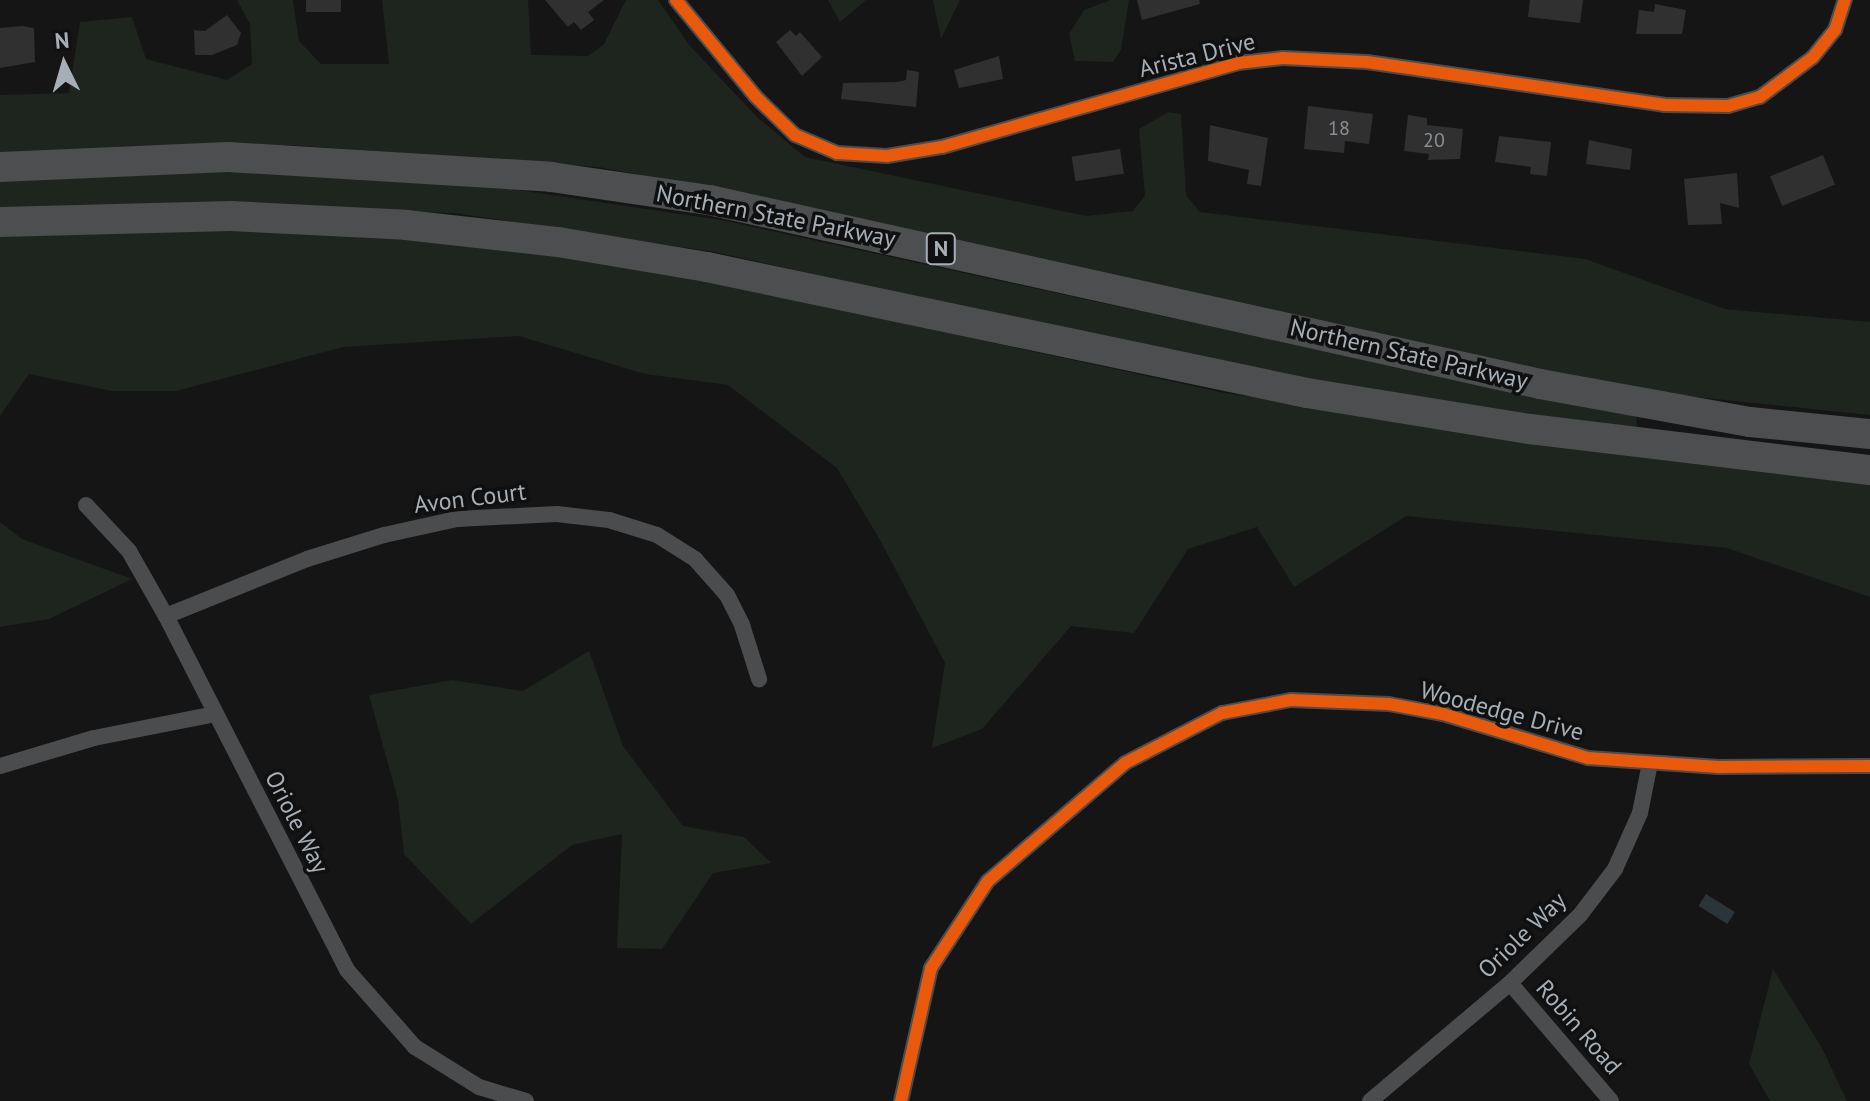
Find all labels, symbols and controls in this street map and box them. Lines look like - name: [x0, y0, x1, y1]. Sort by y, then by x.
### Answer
- north arrow: [24, 24, 104, 104]
- text: N: [53, 26, 70, 55]
- street label: Arista Drive: [1136, 27, 1258, 83]
- house number: 18: [1328, 116, 1350, 140]
- house number: 20: [1423, 128, 1445, 152]
- street label: Northern State Parkway: [654, 179, 898, 253]
- road number: N: [925, 231, 957, 267]
- street label: Northern State Parkway: [1287, 313, 1531, 395]
- street label: Avon Court: [412, 477, 528, 519]
- street label: Woodedge Drive: [1417, 675, 1587, 747]
- street label: Oriole Way: [259, 766, 335, 878]
- street label: Oriole Way: [1472, 886, 1572, 984]
- street label: Robin Road: [1530, 974, 1628, 1080]

